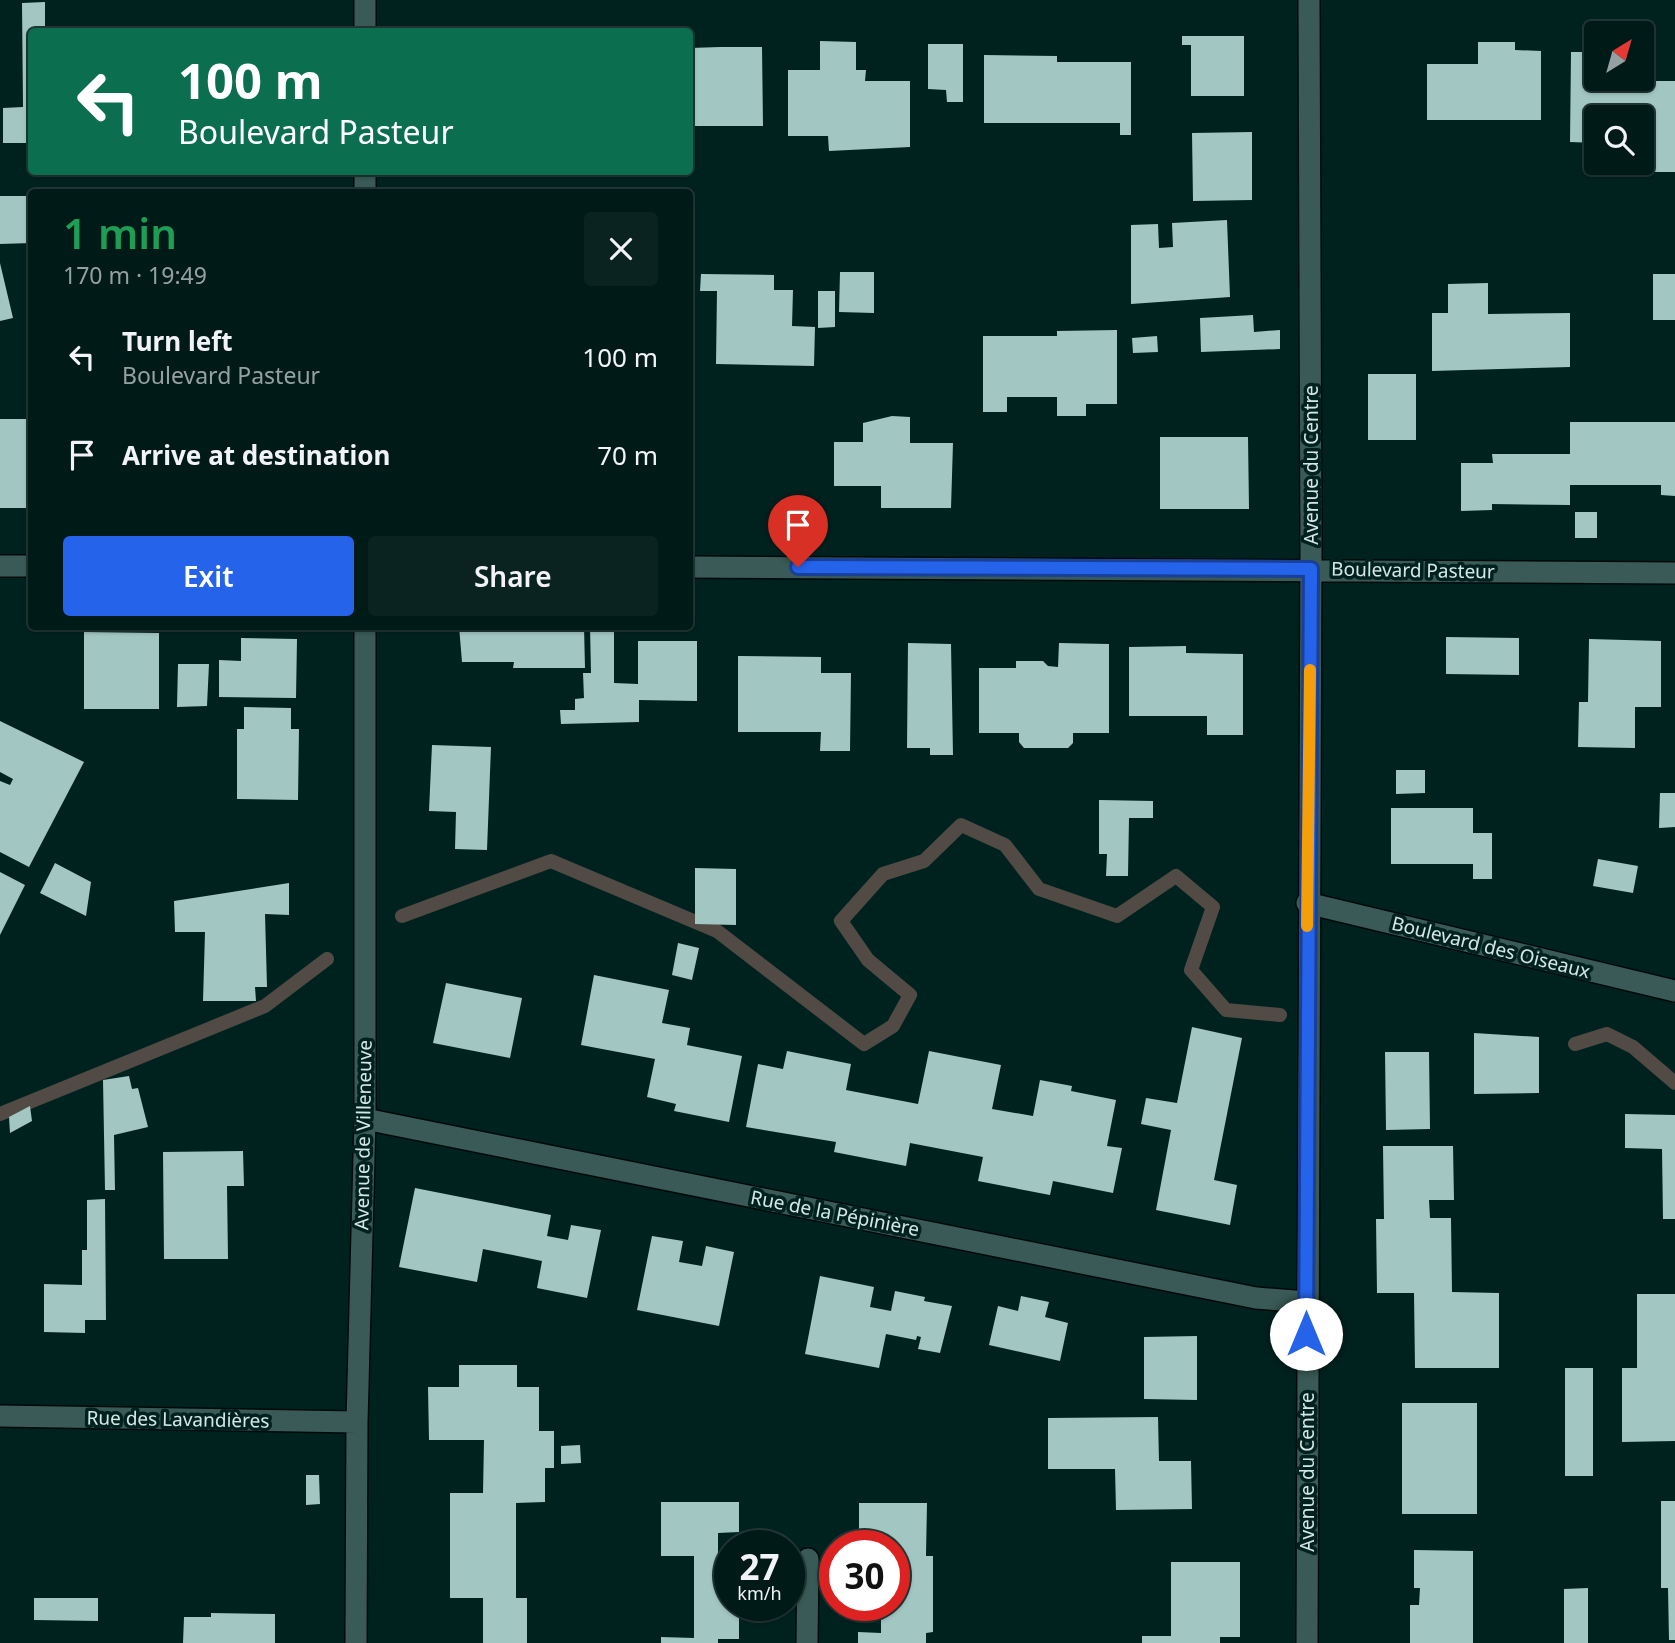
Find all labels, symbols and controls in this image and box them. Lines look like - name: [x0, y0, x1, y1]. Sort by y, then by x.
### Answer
- north arrow: [1584, 21, 1654, 91]
- map controls: [1584, 21, 1654, 175]
- text: 100 m: [178, 47, 323, 113]
- icon: left: [63, 56, 154, 147]
- button: search: [1584, 105, 1654, 175]
- text: Boulevard Pasteur: [178, 110, 454, 153]
- text: 1 min: [63, 204, 177, 261]
- button: close: [584, 212, 658, 286]
- text: 170 m · 19:49: [63, 259, 207, 291]
- text: Turn left: [122, 323, 233, 359]
- icon: left: [63, 338, 101, 376]
- text: 100 m: [582, 339, 658, 375]
- text: Boulevard Pasteur: [122, 359, 320, 391]
- street label: Avenue du Centre: [1298, 385, 1324, 545]
- icon: arrive: [63, 436, 101, 474]
- text: Arrive at destination: [122, 437, 391, 473]
- text: 70 m: [597, 437, 658, 473]
- pin: [768, 495, 828, 567]
- icon: arrive: [779, 506, 817, 544]
- button: Exit: [63, 536, 354, 616]
- button: Share: [368, 536, 658, 616]
- street label: Boulevard Pasteur: [1331, 556, 1495, 584]
- street label: Boulevard des Oiseaux: [1389, 910, 1593, 984]
- street label: Avenue de Villeneuve: [348, 1040, 378, 1230]
- street label: Rue de la Pépinière: [748, 1184, 922, 1242]
- position arrow: [1269, 1297, 1343, 1371]
- street label: Avenue du Centre: [1294, 1392, 1320, 1552]
- street label: Rue des Lavandières: [86, 1404, 270, 1434]
- speed limit sign: 30: [819, 1530, 910, 1621]
- text: 27: [739, 1543, 780, 1590]
- text: km/h: [737, 1581, 782, 1605]

